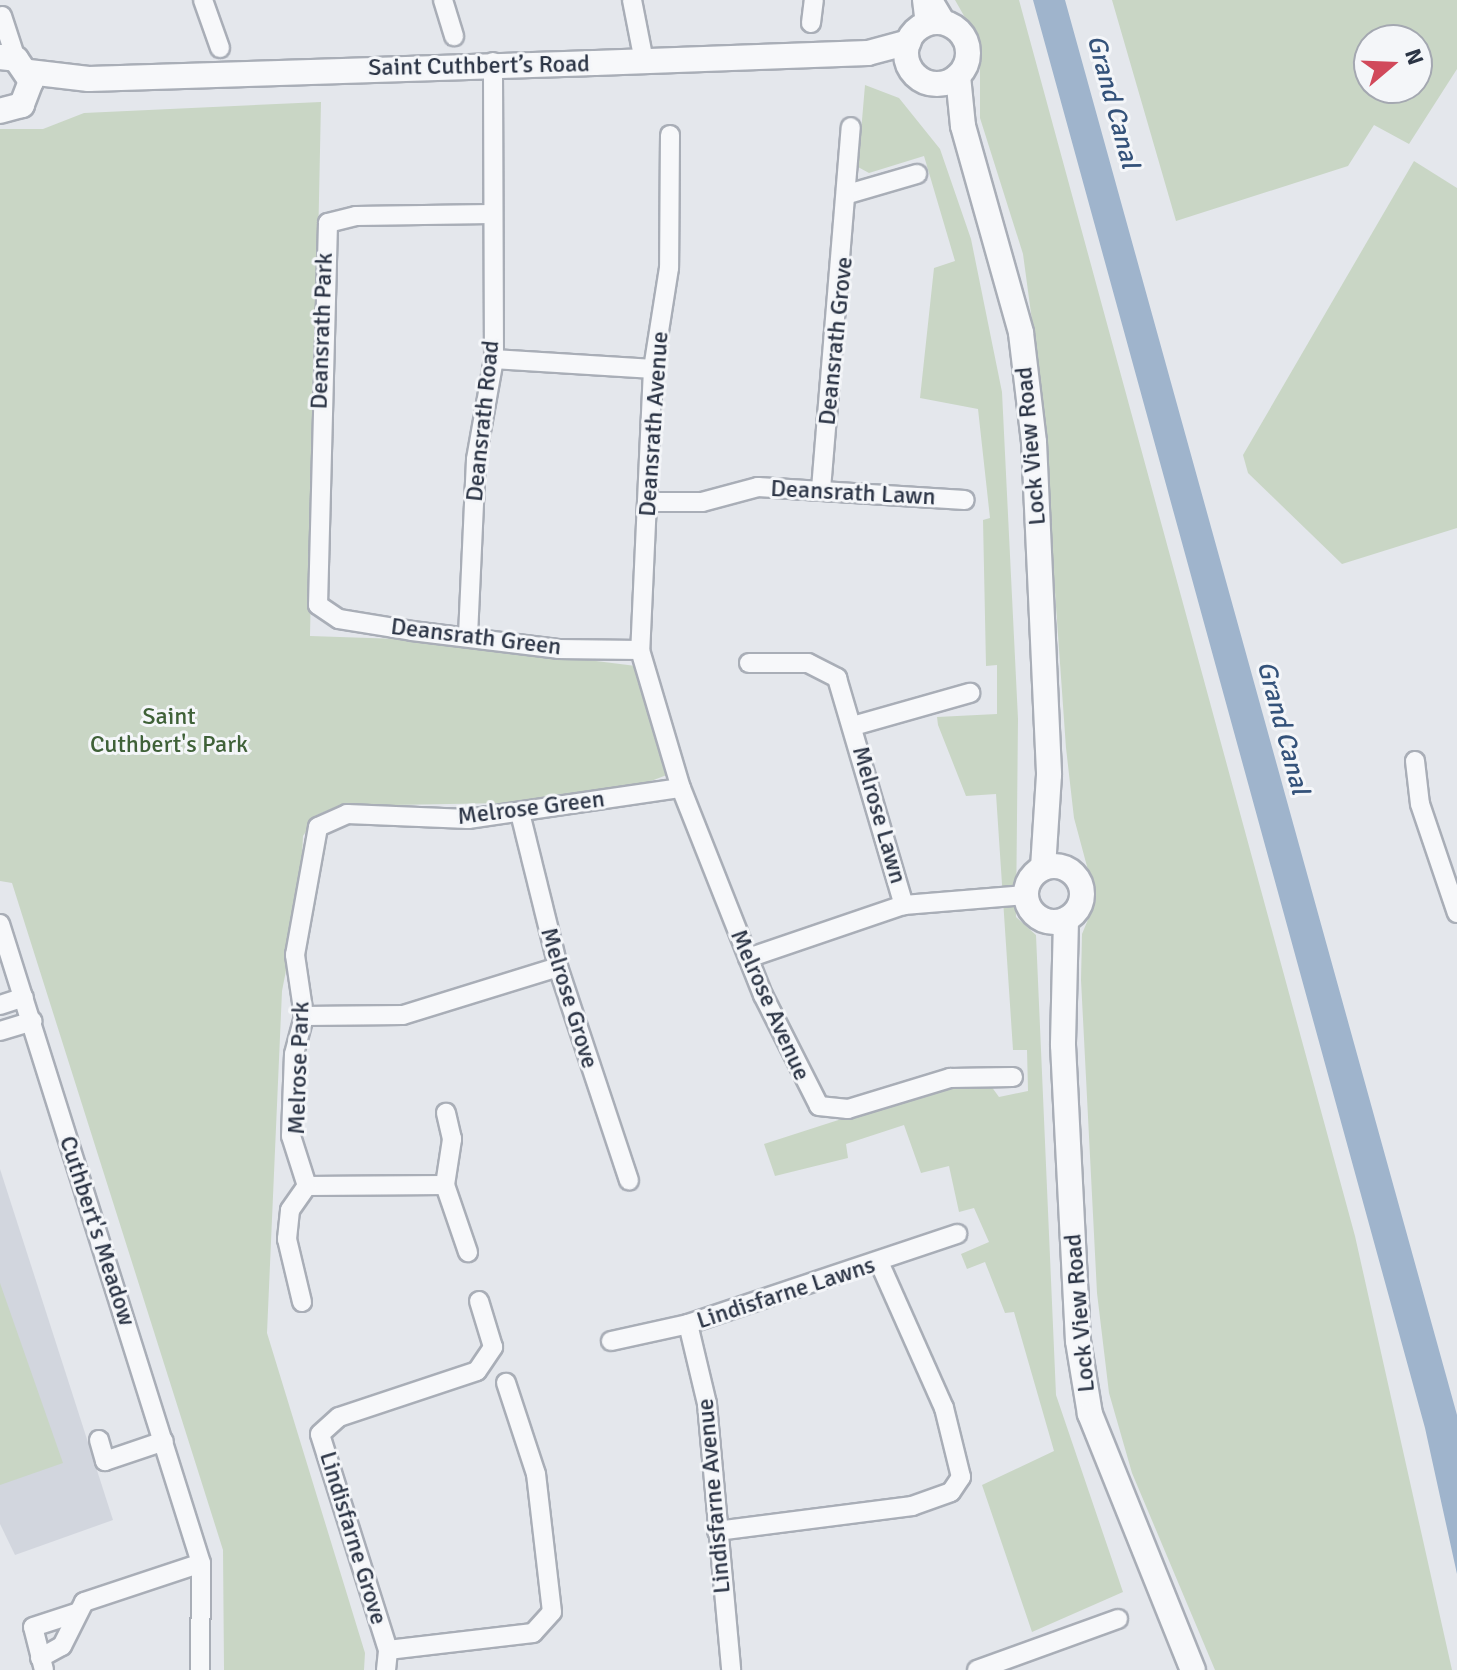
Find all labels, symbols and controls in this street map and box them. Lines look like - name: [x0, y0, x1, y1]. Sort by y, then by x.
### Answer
- north arrow: [1353, 24, 1433, 104]
- water label: Grand Canal: [1079, 32, 1145, 172]
- text: N: [1399, 45, 1430, 68]
- street label: Saint Cuthbert’s Road: [368, 50, 590, 82]
- street label: Deansrath Park: [305, 252, 339, 410]
- street label: Deansrath Grove: [813, 255, 859, 427]
- street label: Deansrath Avenue: [633, 330, 675, 518]
- street label: Deansrath Road: [460, 339, 506, 503]
- street label: Lock View Road: [1010, 366, 1052, 526]
- street label: Deansrath Lawn: [770, 474, 936, 512]
- street label: Deansrath Green: [389, 612, 563, 662]
- water label: Grand Canal: [1249, 658, 1315, 798]
- park label: Saint Cuthbert's Park: [90, 703, 248, 759]
- street label: Melrose Lawn: [846, 743, 912, 887]
- street label: Melrose Green: [456, 785, 606, 831]
- street label: Melrose Grove: [534, 924, 604, 1072]
- street label: Melrose Avenue: [724, 925, 816, 1085]
- street label: Melrose Park: [282, 1001, 316, 1135]
- street label: Cuthbert's Meadow: [53, 1132, 141, 1330]
- street label: Lock View Road: [1059, 1233, 1101, 1393]
- street label: Lindisfarne Lawns: [693, 1251, 879, 1335]
- street label: Lindisfarne Avenue: [691, 1397, 737, 1595]
- street label: Lindisfarne Grove: [313, 1448, 393, 1628]

